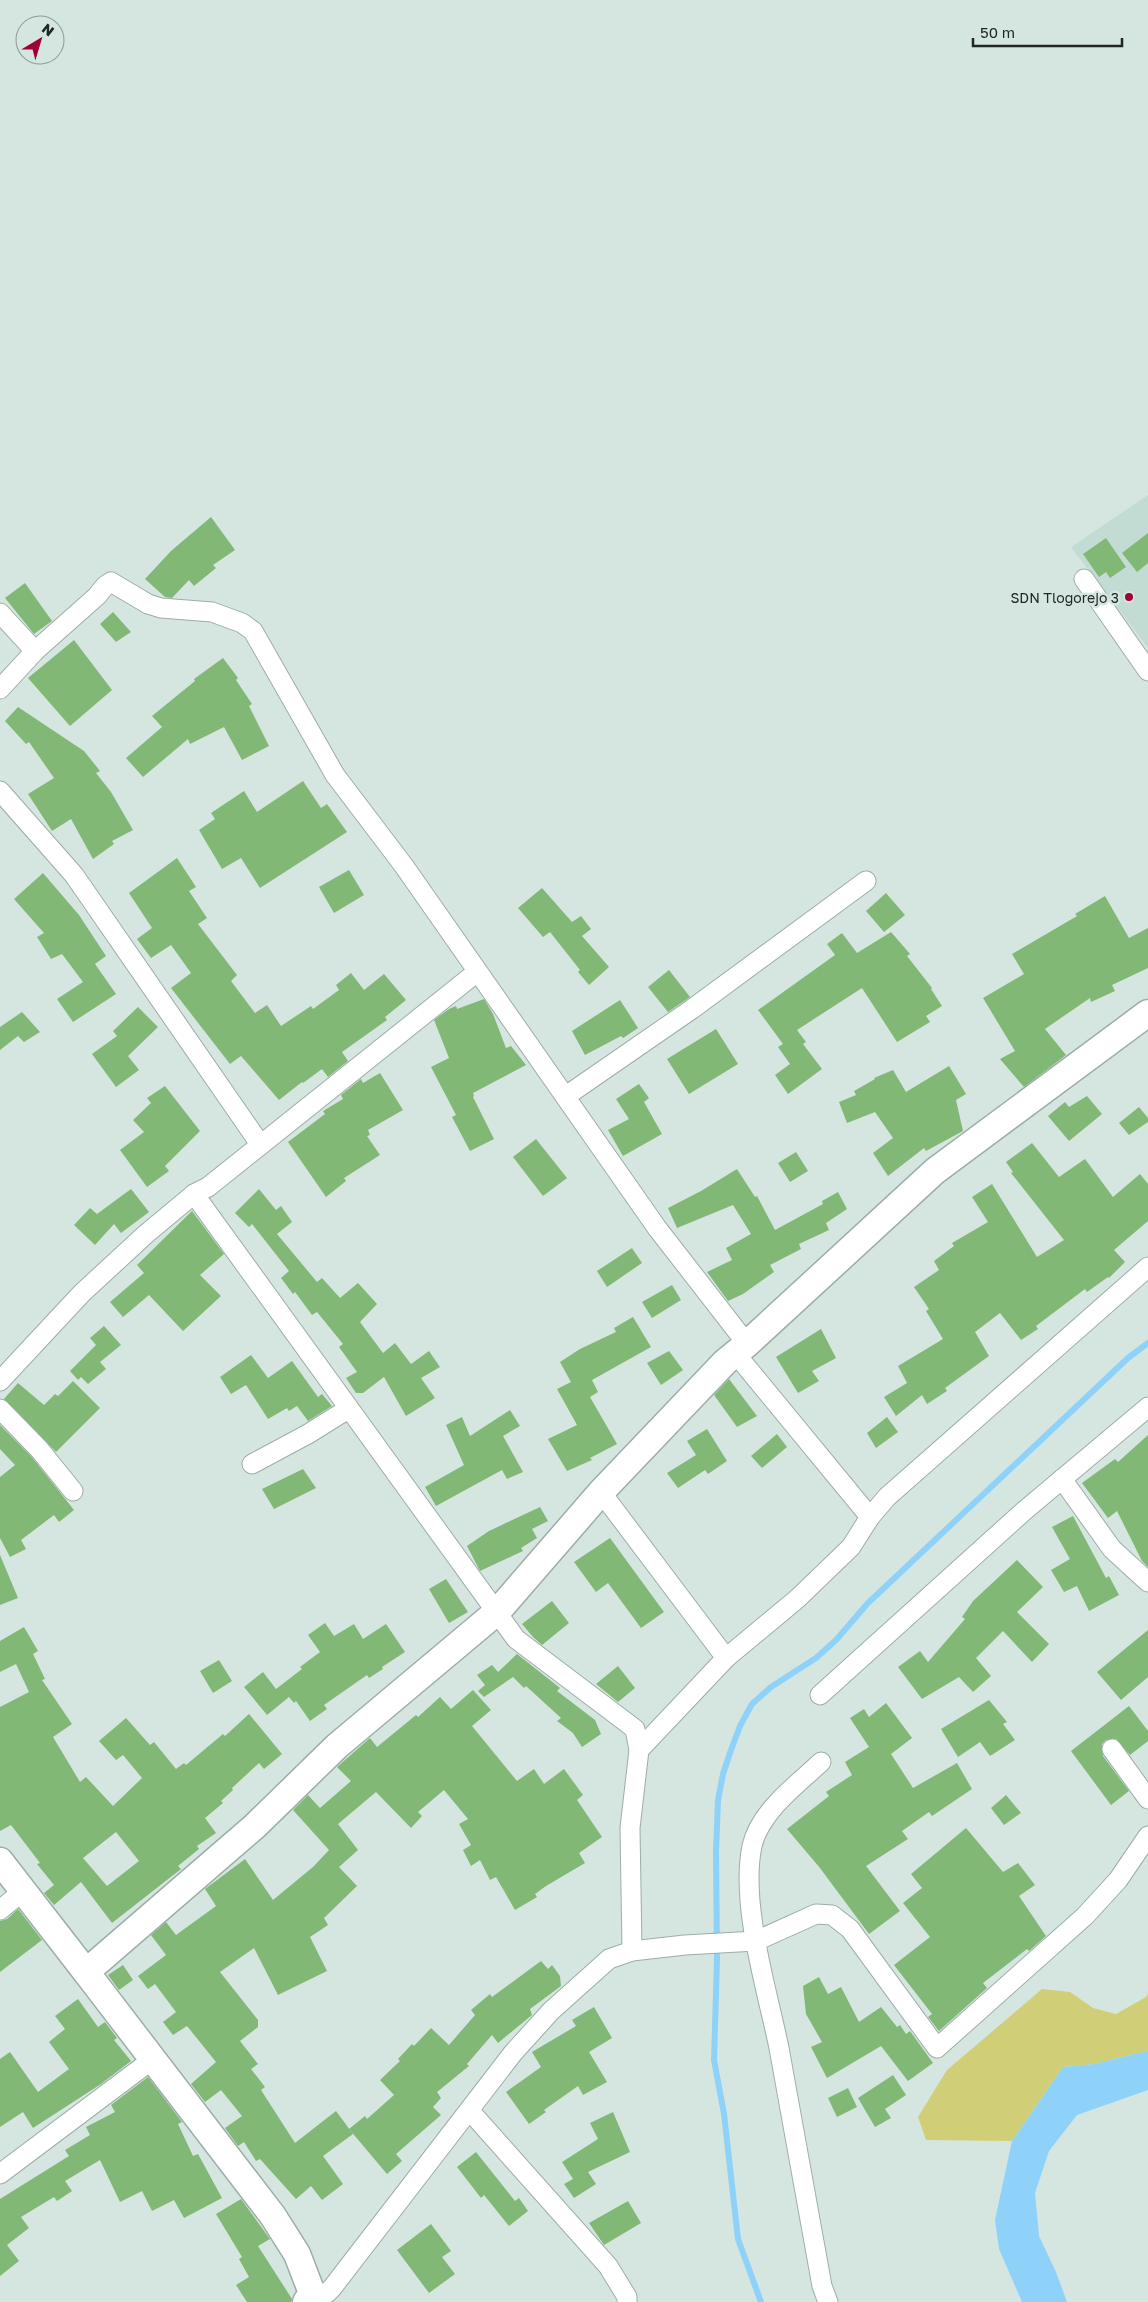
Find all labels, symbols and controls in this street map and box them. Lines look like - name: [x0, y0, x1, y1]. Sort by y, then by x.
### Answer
- north arrow: [15, 15, 65, 65]
- scale bar: [973, 15, 1122, 47]
- text: N: [39, 19, 58, 39]
- text: 50 m: [980, 23, 1015, 41]
- place label: SDN Tlogorejo 3: [1010, 589, 1119, 606]
- marker: SDN Tlogorejo 3: [1123, 591, 1135, 603]

